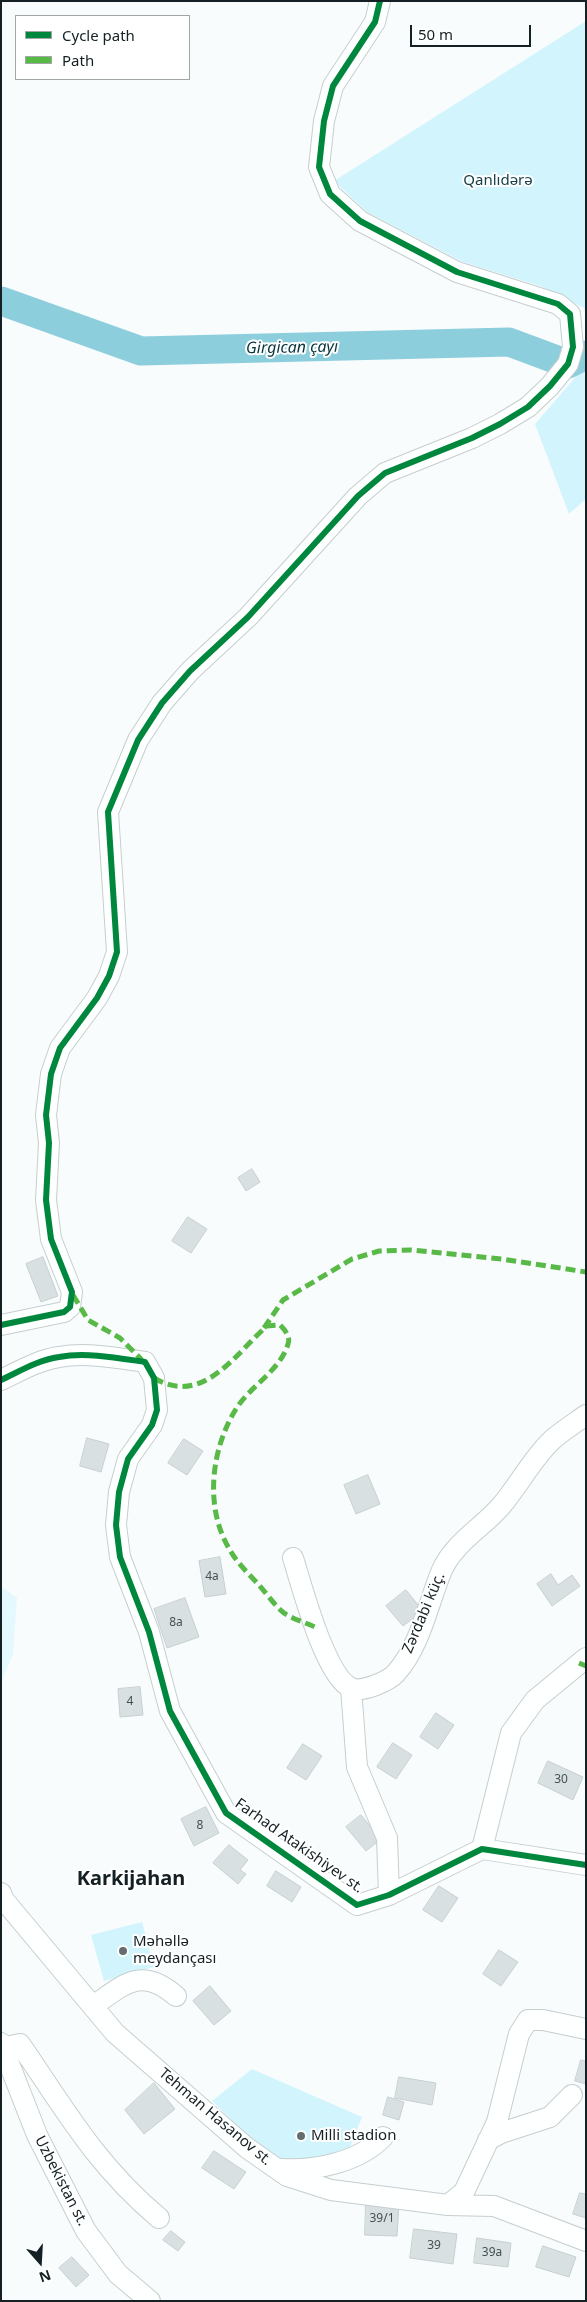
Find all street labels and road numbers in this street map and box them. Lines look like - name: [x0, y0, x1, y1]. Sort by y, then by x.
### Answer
- street label: Zərdabi küç.: [399, 1570, 449, 1656]
- street label: Farhad Atakishiyev st.: [231, 1795, 367, 1897]
- street label: Tehman Hasanov st.: [155, 2064, 275, 2170]
- street label: Uzbekistan st.: [31, 2133, 91, 2229]

